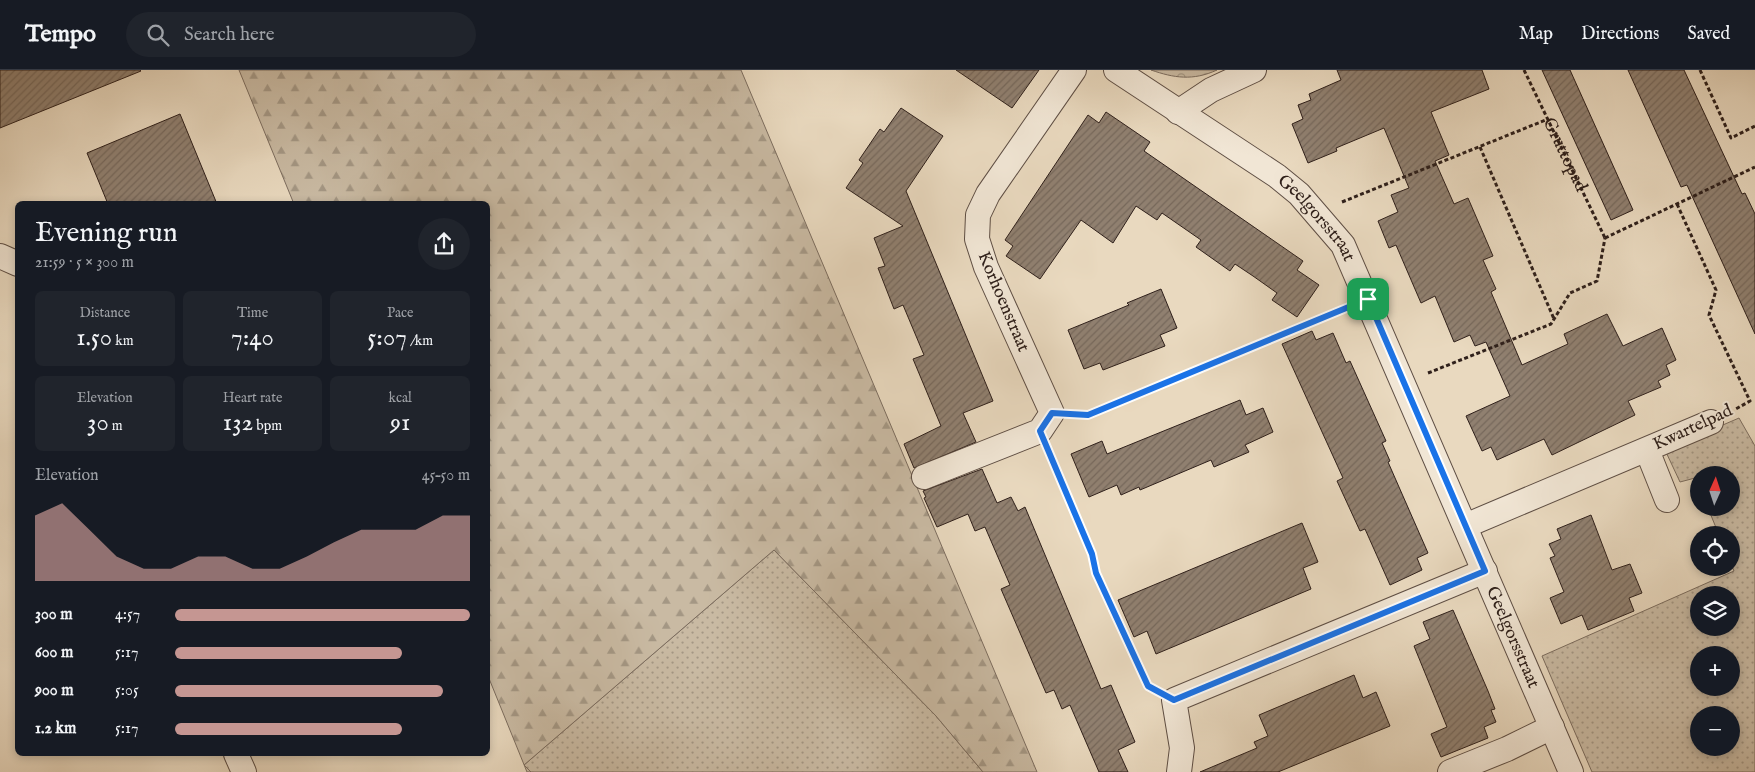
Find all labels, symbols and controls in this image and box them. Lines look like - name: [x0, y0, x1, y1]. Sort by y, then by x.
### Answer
- search box: [126, 12, 476, 57]
- text: Tempo: [25, 19, 96, 50]
- icon: search: [144, 21, 172, 49]
- text: Search here: [184, 23, 274, 47]
- text: Map: [1519, 23, 1553, 46]
- text: Directions: [1581, 23, 1659, 46]
- text: Saved: [1687, 23, 1730, 46]
- street label: Gruttopad: [1537, 114, 1593, 196]
- street label: Geelgorsstraat: [1273, 169, 1360, 265]
- text: Evening run: [35, 216, 178, 251]
- button: share: [418, 218, 470, 270]
- street label: Korhoenstraat: [971, 248, 1035, 356]
- text: 21:59 · 5 × 300 m: [35, 253, 134, 273]
- pin: [1347, 278, 1389, 320]
- icon: arrive: [1354, 285, 1382, 313]
- text: Distance: [80, 304, 130, 322]
- text: Time: [237, 304, 268, 322]
- text: Pace: [387, 304, 413, 322]
- text: 1.50: [76, 322, 112, 354]
- text: 7:40: [231, 322, 274, 354]
- text: 5:07: [367, 322, 407, 354]
- text: km: [112, 332, 133, 350]
- text: /km: [407, 332, 433, 350]
- text: Elevation: [77, 389, 133, 407]
- text: Heart rate: [223, 389, 282, 407]
- text: kcal: [388, 389, 412, 407]
- street label: Kwartelpad: [1650, 399, 1737, 456]
- text: 30: [87, 407, 109, 439]
- text: 132: [223, 407, 253, 439]
- text: 91: [390, 407, 410, 439]
- text: m: [109, 417, 123, 435]
- text: bpm: [253, 417, 282, 435]
- text: Elevation: [35, 466, 98, 486]
- text: 45–50 m: [422, 466, 470, 486]
- north arrow: [1690, 466, 1740, 516]
- map controls: [1690, 466, 1740, 756]
- button: locate: [1690, 526, 1740, 576]
- street label: Geelgorsstraat: [1481, 583, 1545, 692]
- button: layers: [1690, 586, 1740, 636]
- text: 300 m: [35, 605, 73, 625]
- text: 4:57: [115, 605, 140, 625]
- text: 600 m: [35, 643, 73, 663]
- text: 5:17: [115, 643, 138, 663]
- button: +: [1690, 646, 1740, 696]
- text: 900 m: [35, 681, 74, 701]
- text: 5:05: [115, 681, 139, 701]
- button: −: [1690, 706, 1740, 756]
- text: 1.2 km: [35, 719, 76, 739]
- text: 5:17: [115, 719, 138, 739]

